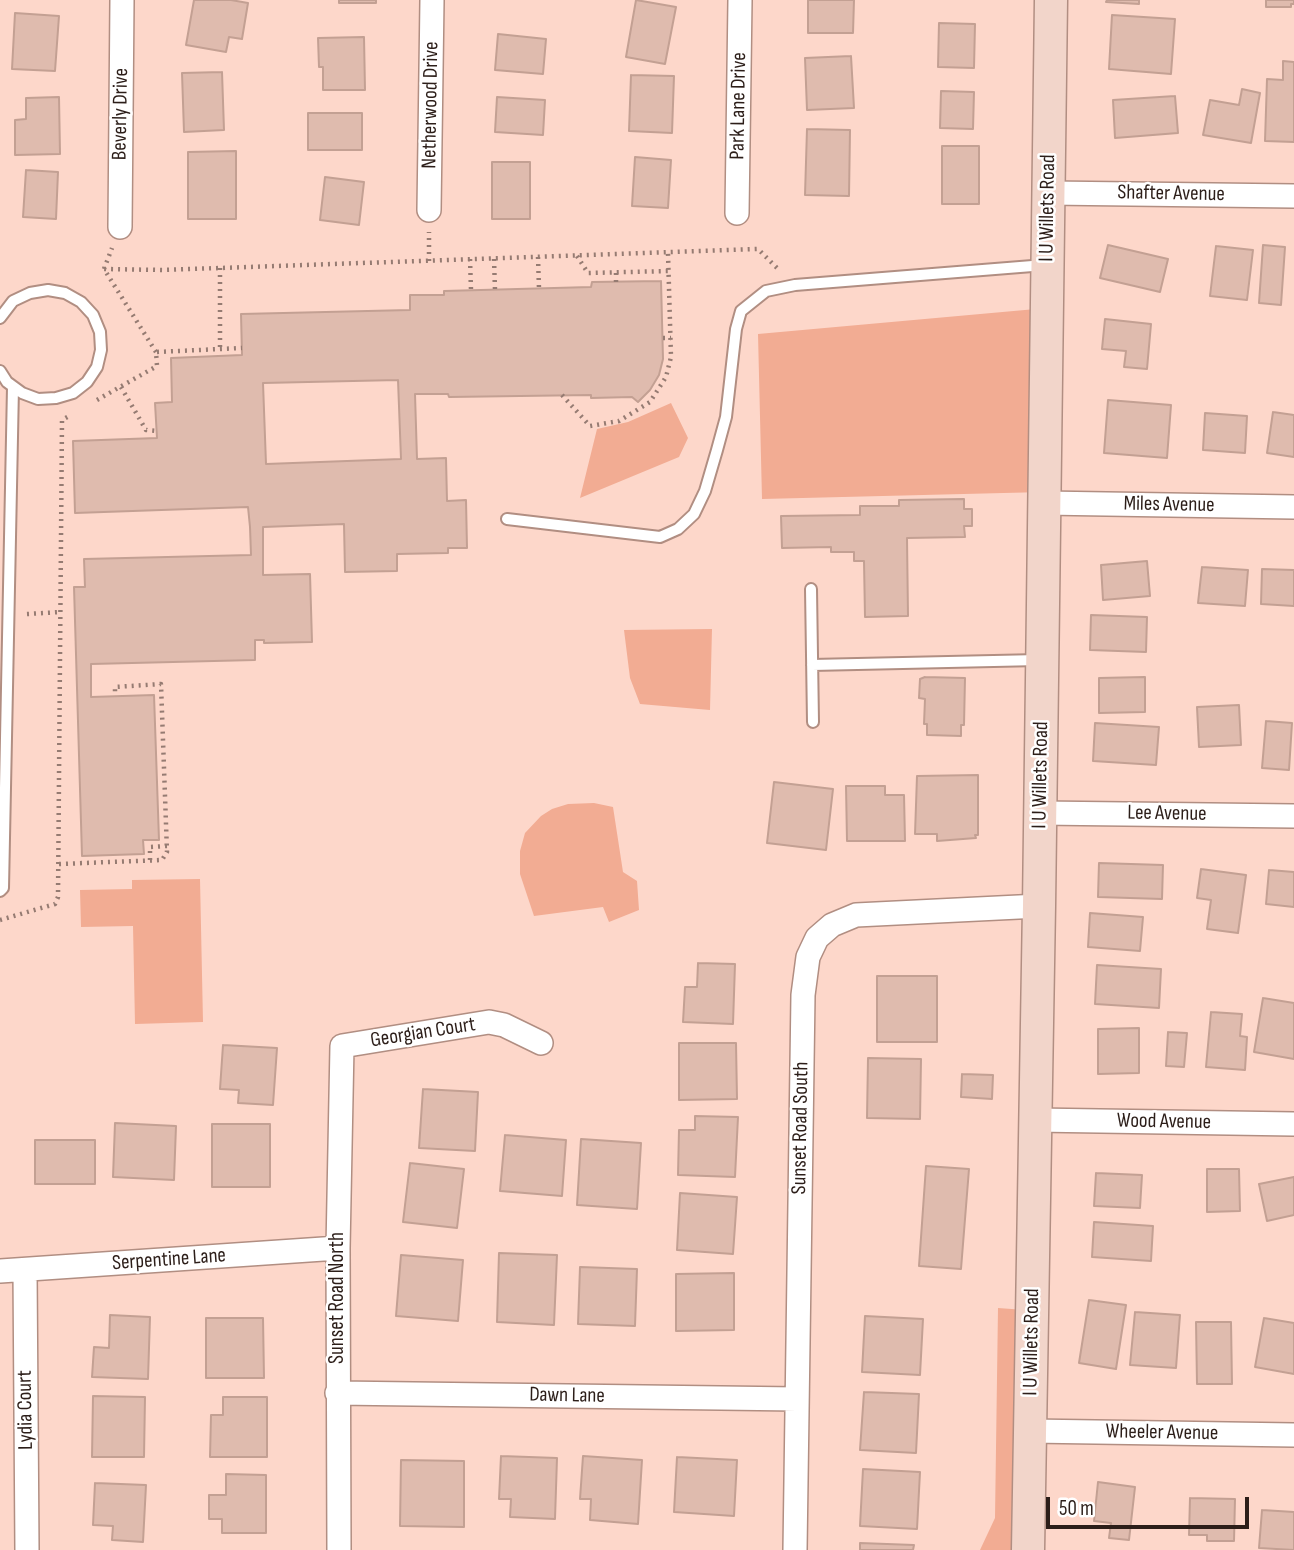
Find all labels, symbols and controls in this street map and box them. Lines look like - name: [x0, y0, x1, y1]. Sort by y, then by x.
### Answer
- street label: Netherwood Drive: [417, 41, 445, 169]
- street label: Park Lane Drive: [725, 52, 753, 160]
- street label: Beverly Drive: [108, 68, 134, 160]
- street label: I U Willets Road: [1034, 154, 1062, 262]
- street label: Shafter Avenue: [1117, 180, 1225, 208]
- street label: Miles Avenue: [1123, 492, 1215, 518]
- street label: I U Willets Road: [1027, 721, 1055, 829]
- street label: Lee Avenue: [1127, 801, 1207, 827]
- street label: Georgian Court: [369, 1012, 477, 1054]
- street label: Sunset Road South: [787, 1061, 815, 1195]
- street label: Wood Avenue: [1117, 1109, 1211, 1135]
- street label: Sunset Road North: [325, 1232, 351, 1364]
- street label: Serpentine Lane: [111, 1243, 227, 1277]
- street label: I U Willets Road: [1018, 1288, 1046, 1396]
- street label: Lydia Court: [13, 1370, 39, 1450]
- street label: Dawn Lane: [529, 1383, 605, 1409]
- street label: Wheeler Avenue: [1105, 1419, 1219, 1447]
- scale bar: [1049, 1484, 1252, 1528]
- text: 50 m: [1059, 1496, 1094, 1521]

